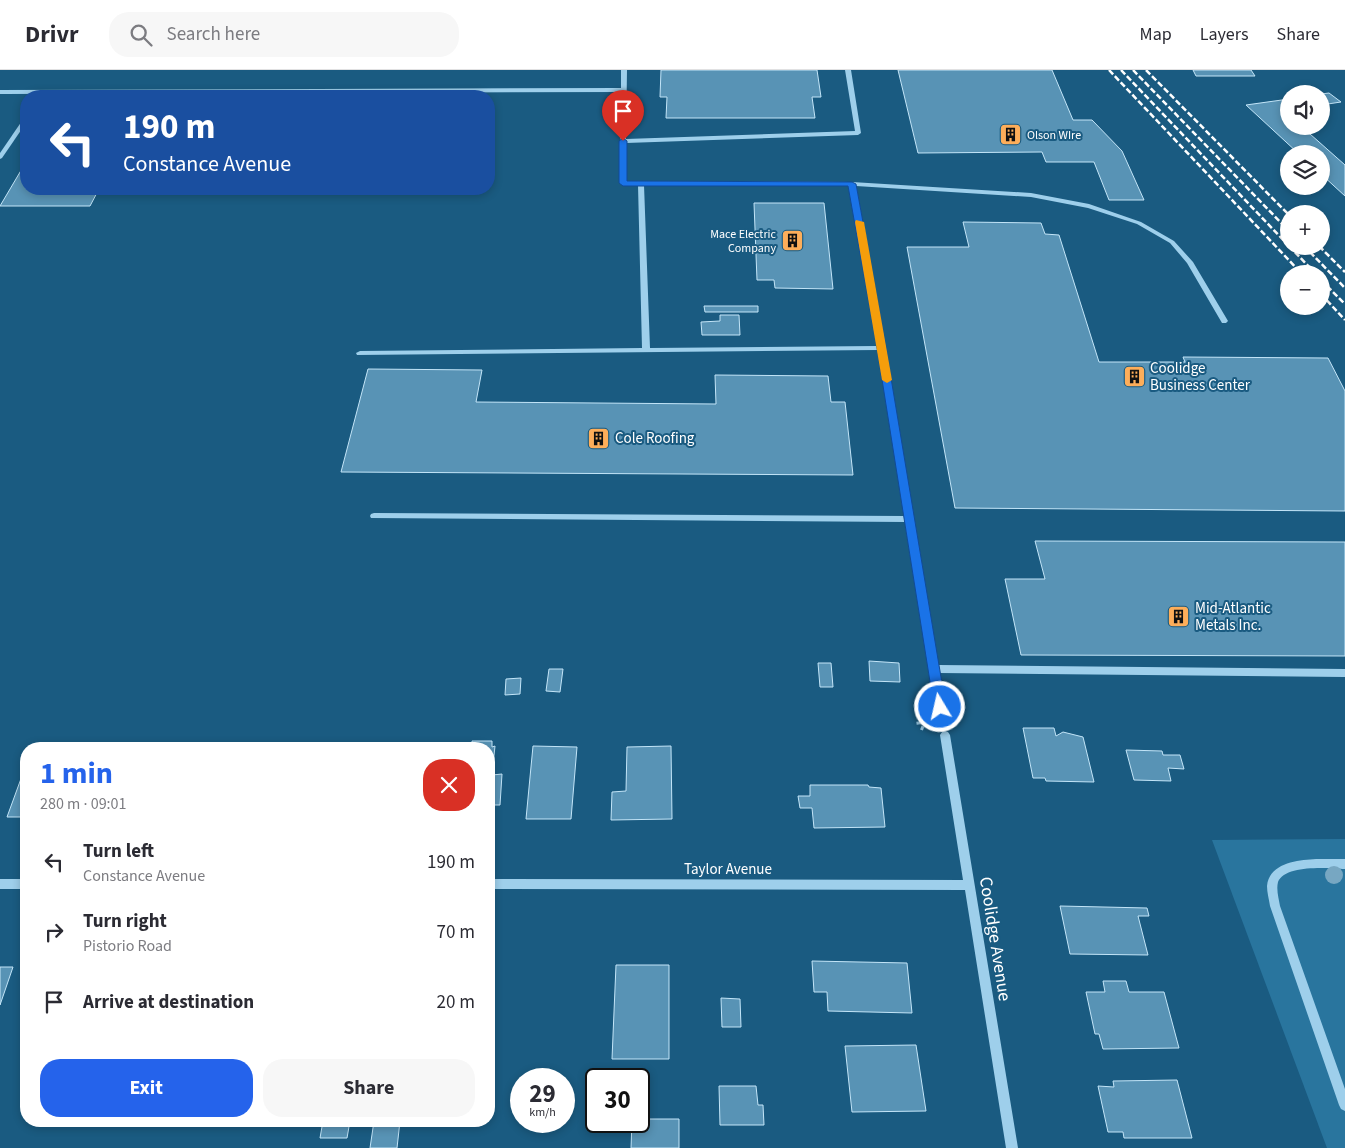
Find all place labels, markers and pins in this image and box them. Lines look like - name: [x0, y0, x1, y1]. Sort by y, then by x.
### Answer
- pin: [602, 90, 644, 141]
- building icon: Olson WIre: [999, 123, 1023, 147]
- place label: Olson WIre: [1027, 127, 1081, 144]
- place label: Mace Electric Company: [710, 226, 777, 257]
- building icon: Mace Electric Company: [780, 229, 804, 253]
- place label: Coolidge Business Center: [1150, 358, 1251, 396]
- building icon: Coolidge Business Center: [1122, 365, 1146, 389]
- building icon: Cole Roofing: [587, 426, 611, 450]
- place label: Cole Roofing: [615, 428, 695, 449]
- place label: Mid-Atlantic Metals Inc.: [1195, 598, 1271, 636]
- building icon: Mid-Atlantic Metals Inc.: [1167, 605, 1191, 629]

